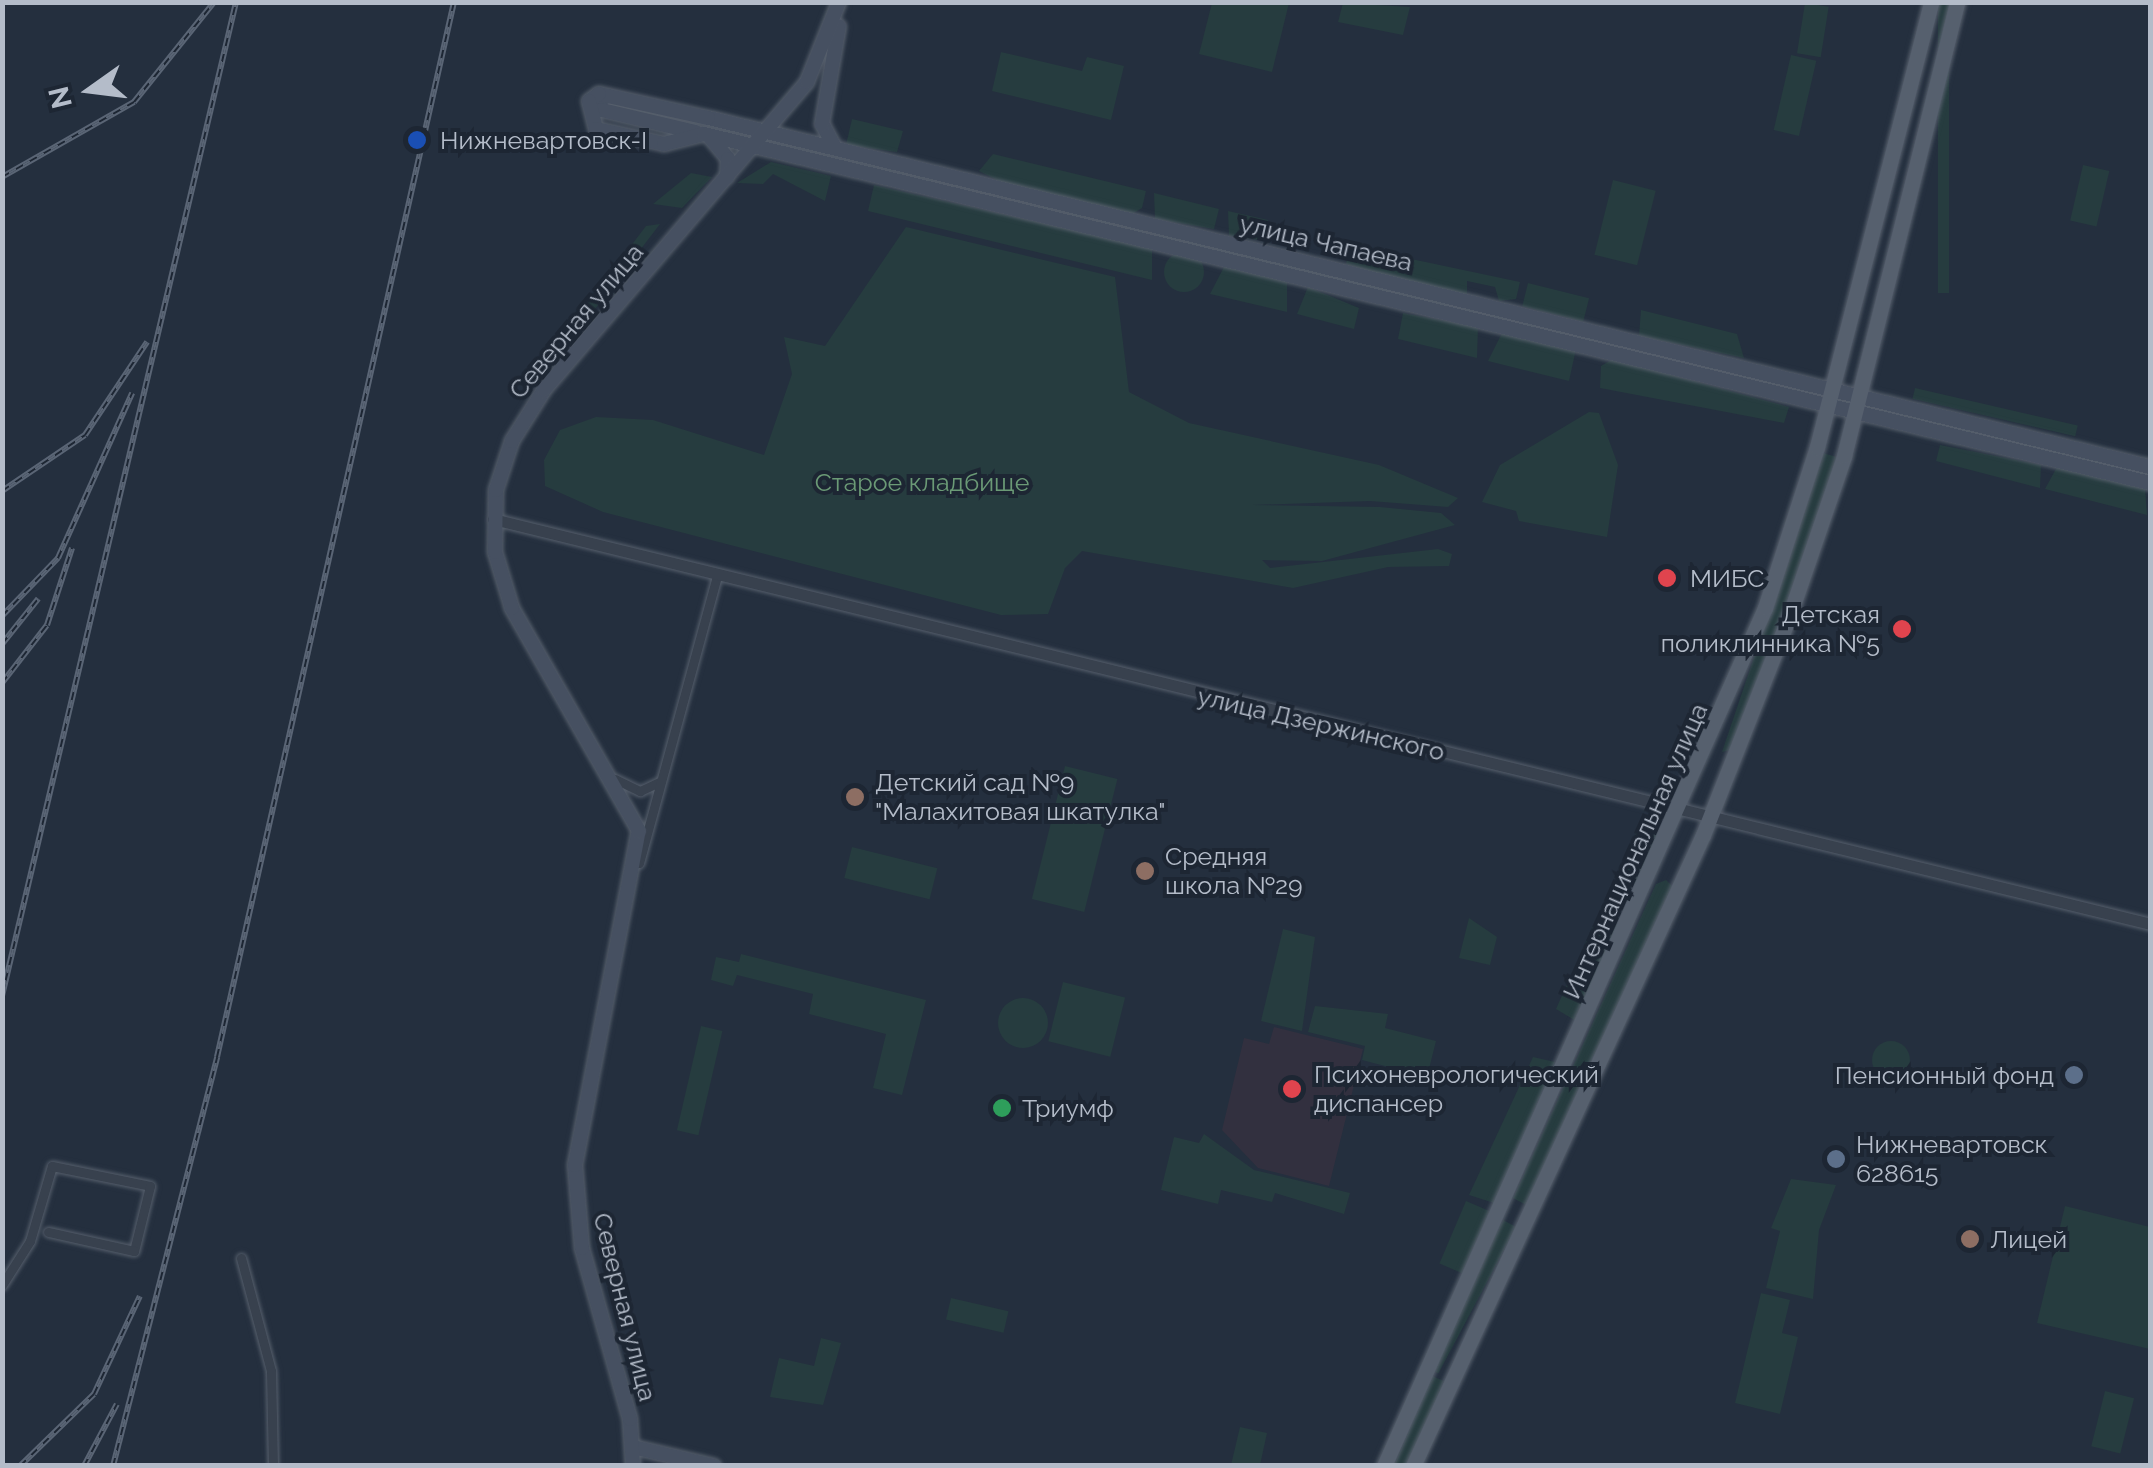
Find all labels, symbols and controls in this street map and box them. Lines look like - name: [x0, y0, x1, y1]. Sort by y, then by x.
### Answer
- north arrow: [40, 40, 140, 140]
- text: N: [42, 83, 79, 112]
- place label: Нижневартовск-I: [440, 125, 647, 155]
- marker: Нижневартовск-I: [404, 127, 430, 153]
- street label: улица Чапаева: [1237, 209, 1415, 277]
- street label: Северная улица: [502, 237, 650, 405]
- park label: Старое кладбище: [815, 467, 1029, 497]
- place label: МИБС: [1690, 563, 1764, 593]
- marker: МИБС: [1654, 565, 1680, 591]
- place label: Детская поликлинника №5: [1661, 600, 1880, 659]
- marker: Детская поликлинника №5: [1889, 616, 1915, 642]
- street label: улица Дзержинского: [1195, 681, 1447, 767]
- street label: Интернациональная улица: [1556, 698, 1714, 1004]
- place label: Детский сад №9 "Малахитовая шкатулка": [875, 768, 1166, 827]
- marker: Детский сад №9 "Малахитовая шкатулка": [844, 786, 866, 808]
- place label: Средняя школа №29: [1165, 842, 1303, 901]
- marker: Средняя школа №29: [1134, 860, 1156, 882]
- place label: Психоневрологический диспансер: [1314, 1060, 1599, 1119]
- place label: Пенсионный фонд: [1835, 1060, 2054, 1090]
- marker: Пенсионный фонд: [2063, 1064, 2085, 1086]
- marker: Психоневрологический диспансер: [1279, 1076, 1305, 1102]
- place label: Триумф: [1022, 1093, 1114, 1123]
- marker: Триумф: [991, 1097, 1013, 1119]
- place label: Нижневартовск 628615: [1856, 1130, 2048, 1189]
- marker: Нижневартовск 628615: [1825, 1148, 1847, 1170]
- street label: Северная улица: [587, 1209, 663, 1405]
- place label: Лицей: [1990, 1224, 2067, 1254]
- marker: Лицей: [1959, 1228, 1981, 1250]

